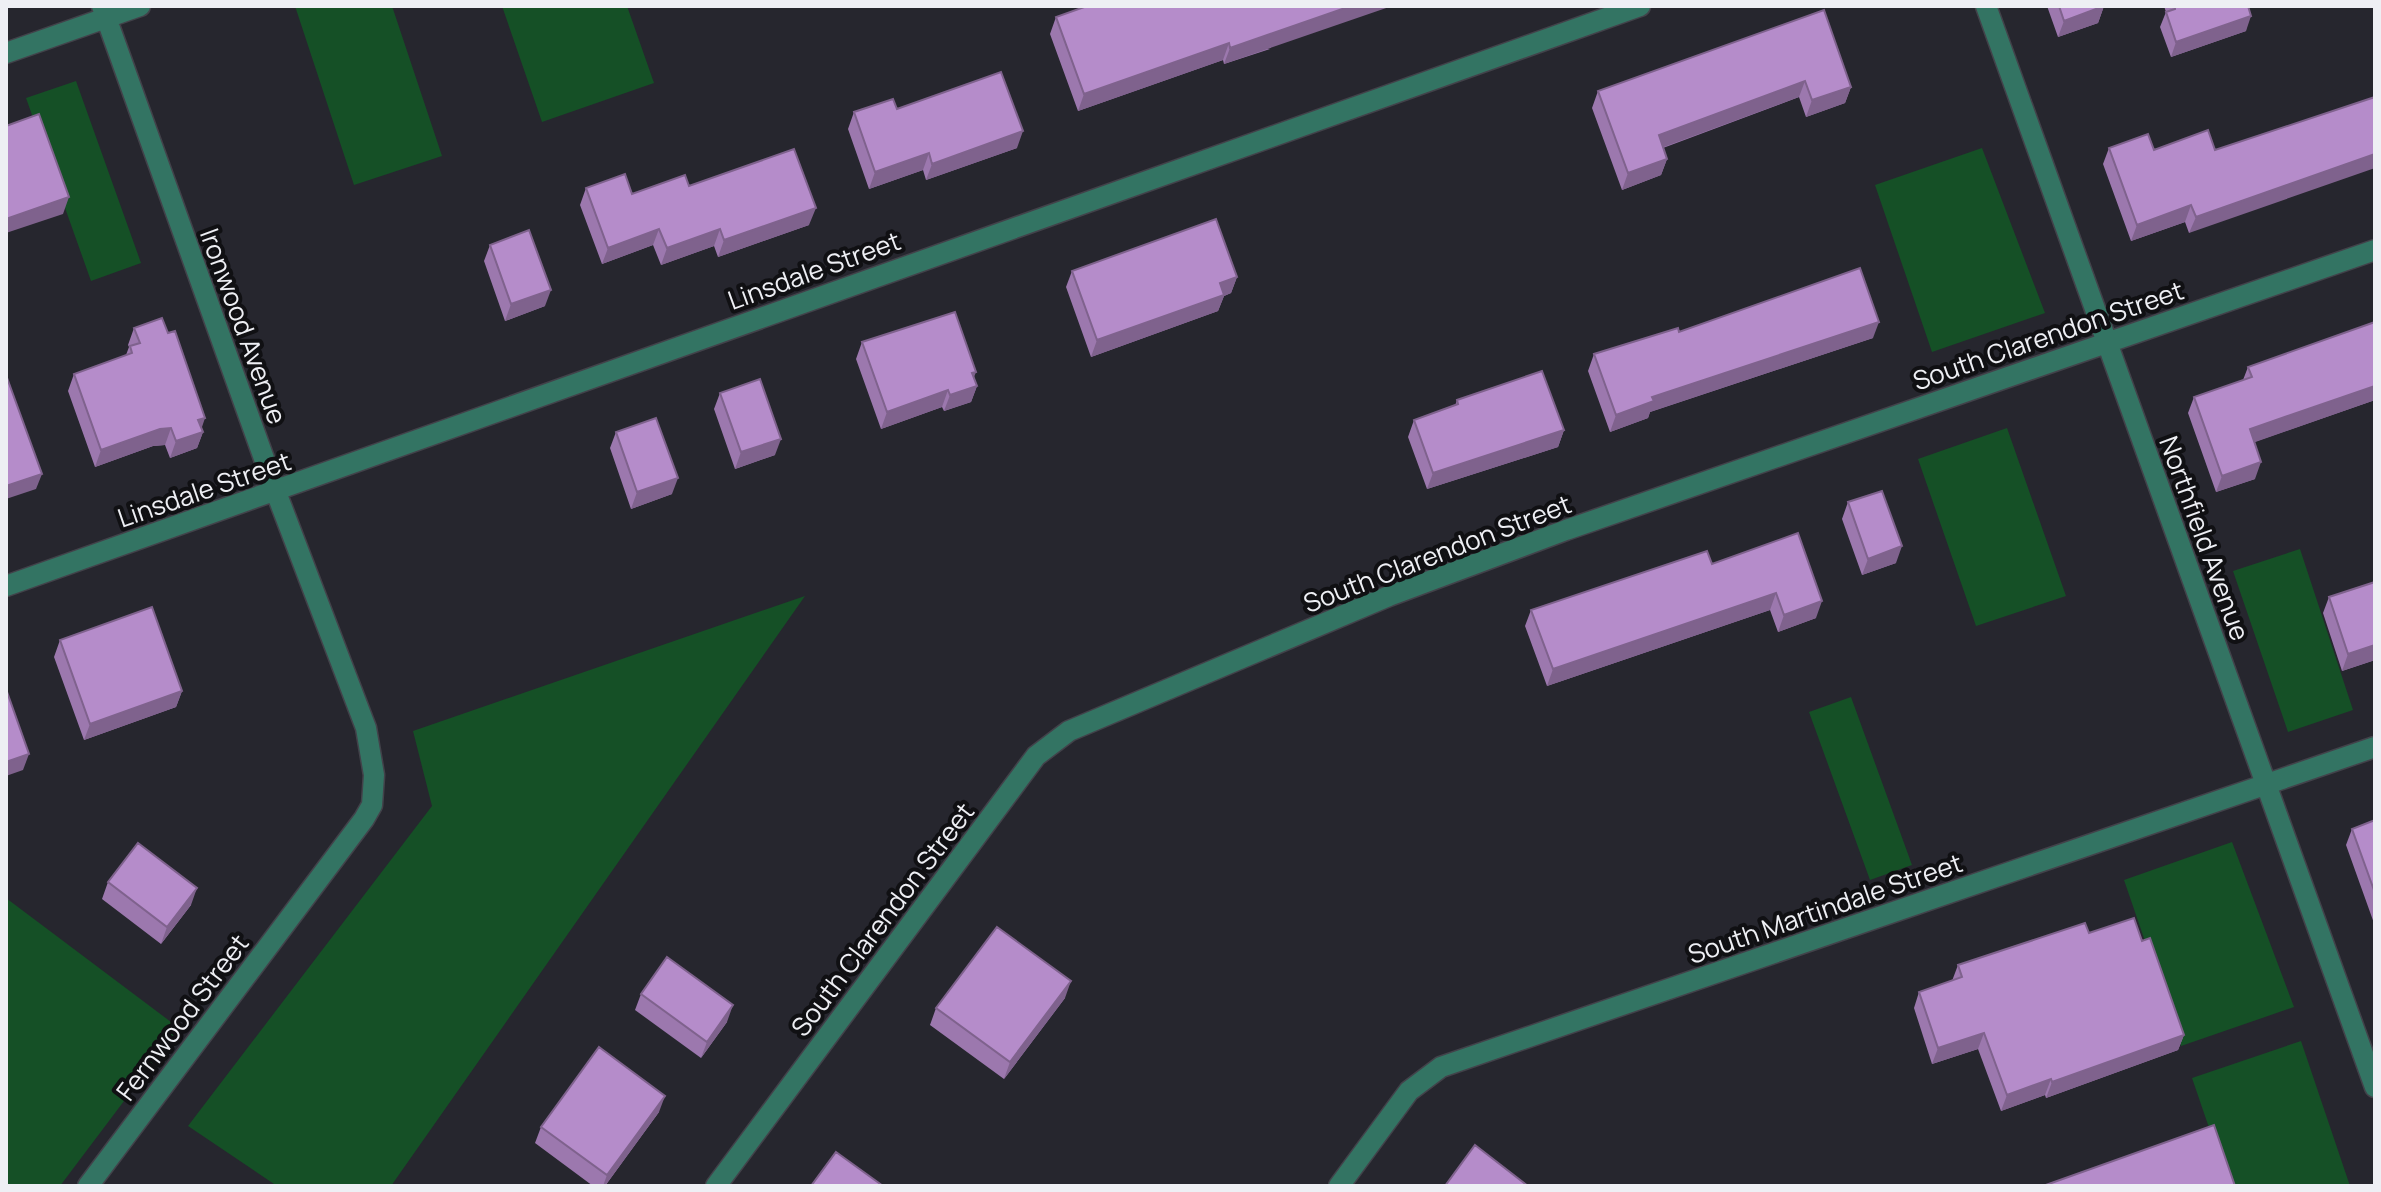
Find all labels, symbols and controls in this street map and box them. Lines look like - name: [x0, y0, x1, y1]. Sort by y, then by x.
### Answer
- street label: Linsdale Street: [723, 222, 905, 318]
- street label: Ironwood Avenue: [192, 223, 296, 429]
- street label: South Clarendon Street: [1908, 272, 2188, 398]
- street label: Northfield Avenue: [2151, 431, 2259, 645]
- street label: Linsdale Street: [113, 442, 295, 536]
- street label: South Clarendon Street: [1298, 485, 1576, 621]
- street label: South Clarendon Street: [782, 795, 982, 1043]
- street label: South Martindale Street: [1683, 844, 1967, 972]
- street label: Fernwood Street: [107, 926, 257, 1108]

